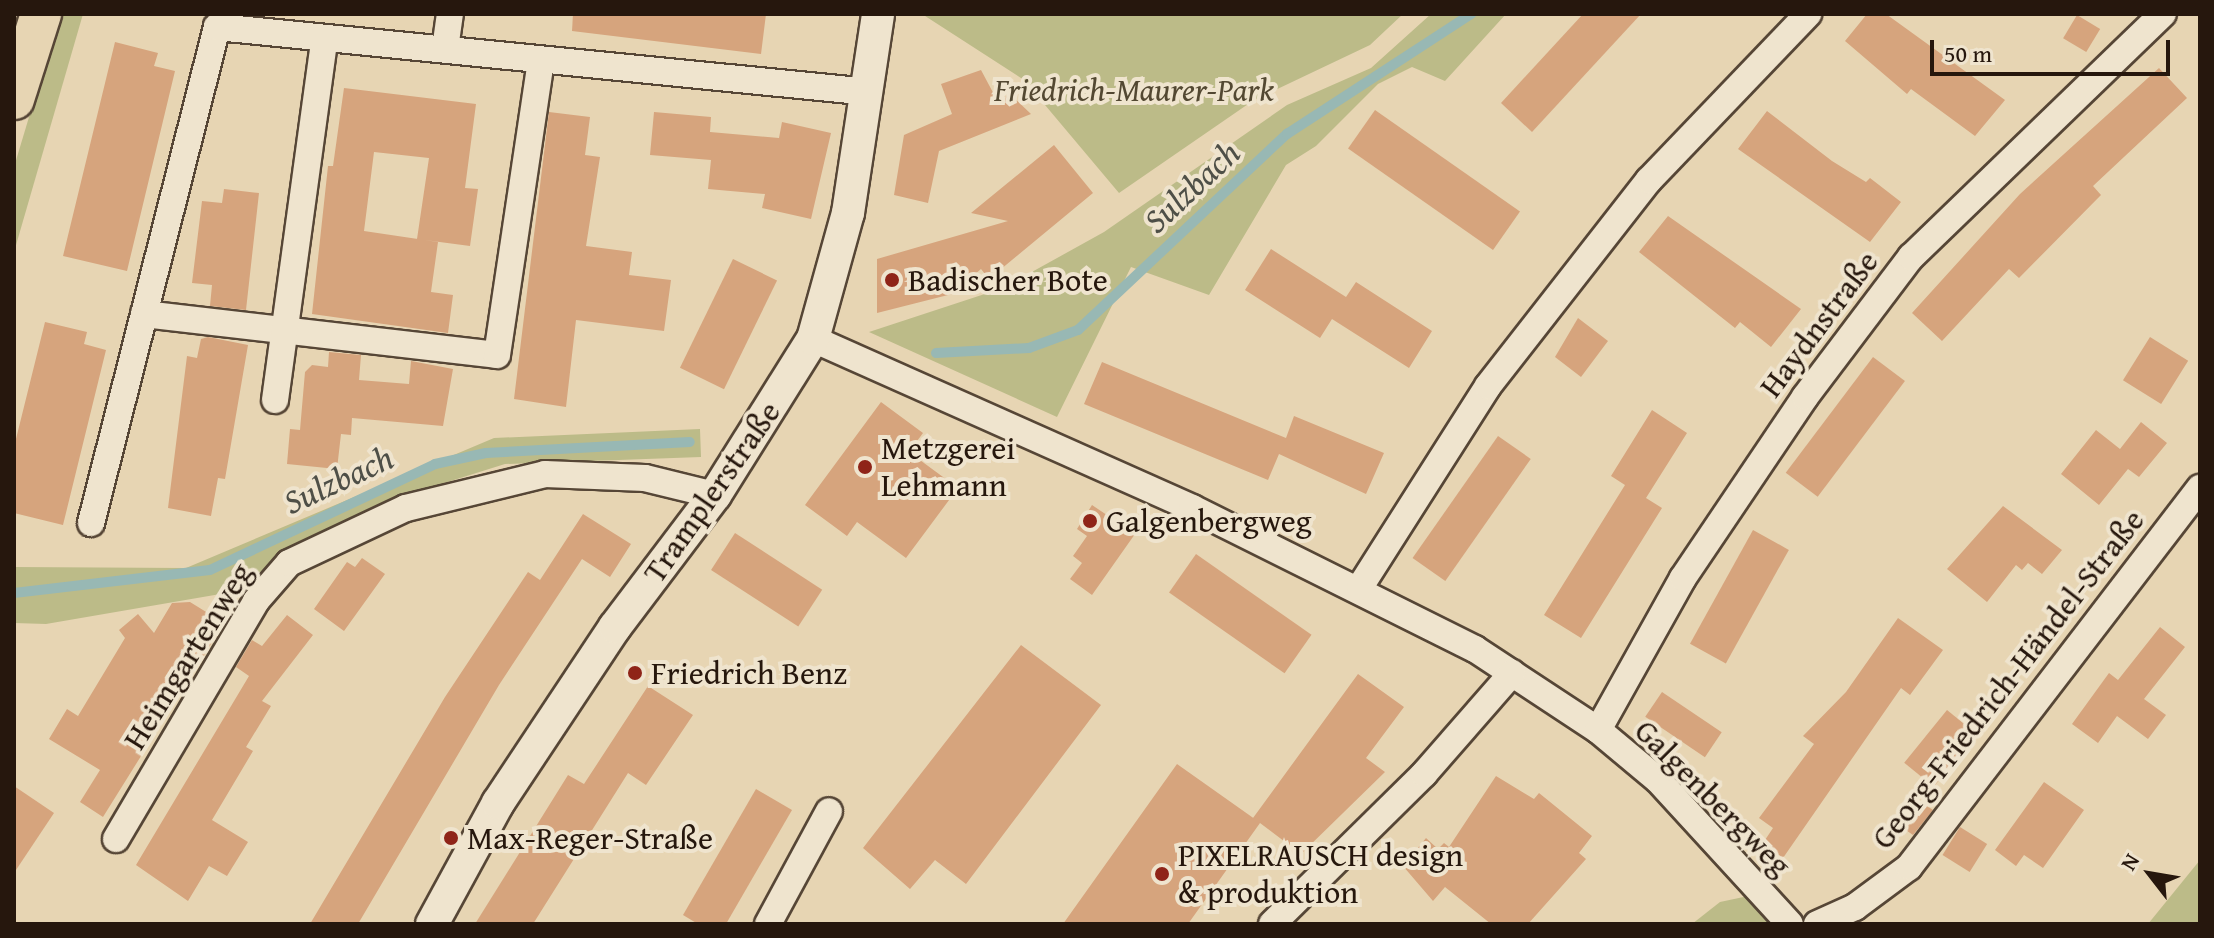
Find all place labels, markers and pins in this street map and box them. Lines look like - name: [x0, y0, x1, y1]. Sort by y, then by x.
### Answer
- place label: Badischer Bote: [908, 261, 1108, 299]
- marker: Badischer Bote: [883, 271, 901, 289]
- place label: Metzgerei Lehmann: [881, 430, 1015, 505]
- marker: Metzgerei Lehmann: [856, 458, 874, 476]
- place label: Galgenbergweg: [1106, 502, 1312, 540]
- marker: Galgenbergweg: [1081, 512, 1099, 530]
- place label: Friedrich Benz: [651, 654, 847, 692]
- marker: Friedrich Benz: [626, 664, 644, 682]
- place label: Max-Reger-Straße: [467, 819, 713, 857]
- marker: Max-Reger-Straße: [442, 829, 460, 847]
- place label: PIXELRAUSCH design & produktion: [1178, 837, 1463, 912]
- marker: PIXELRAUSCH design & produktion: [1153, 865, 1171, 883]

